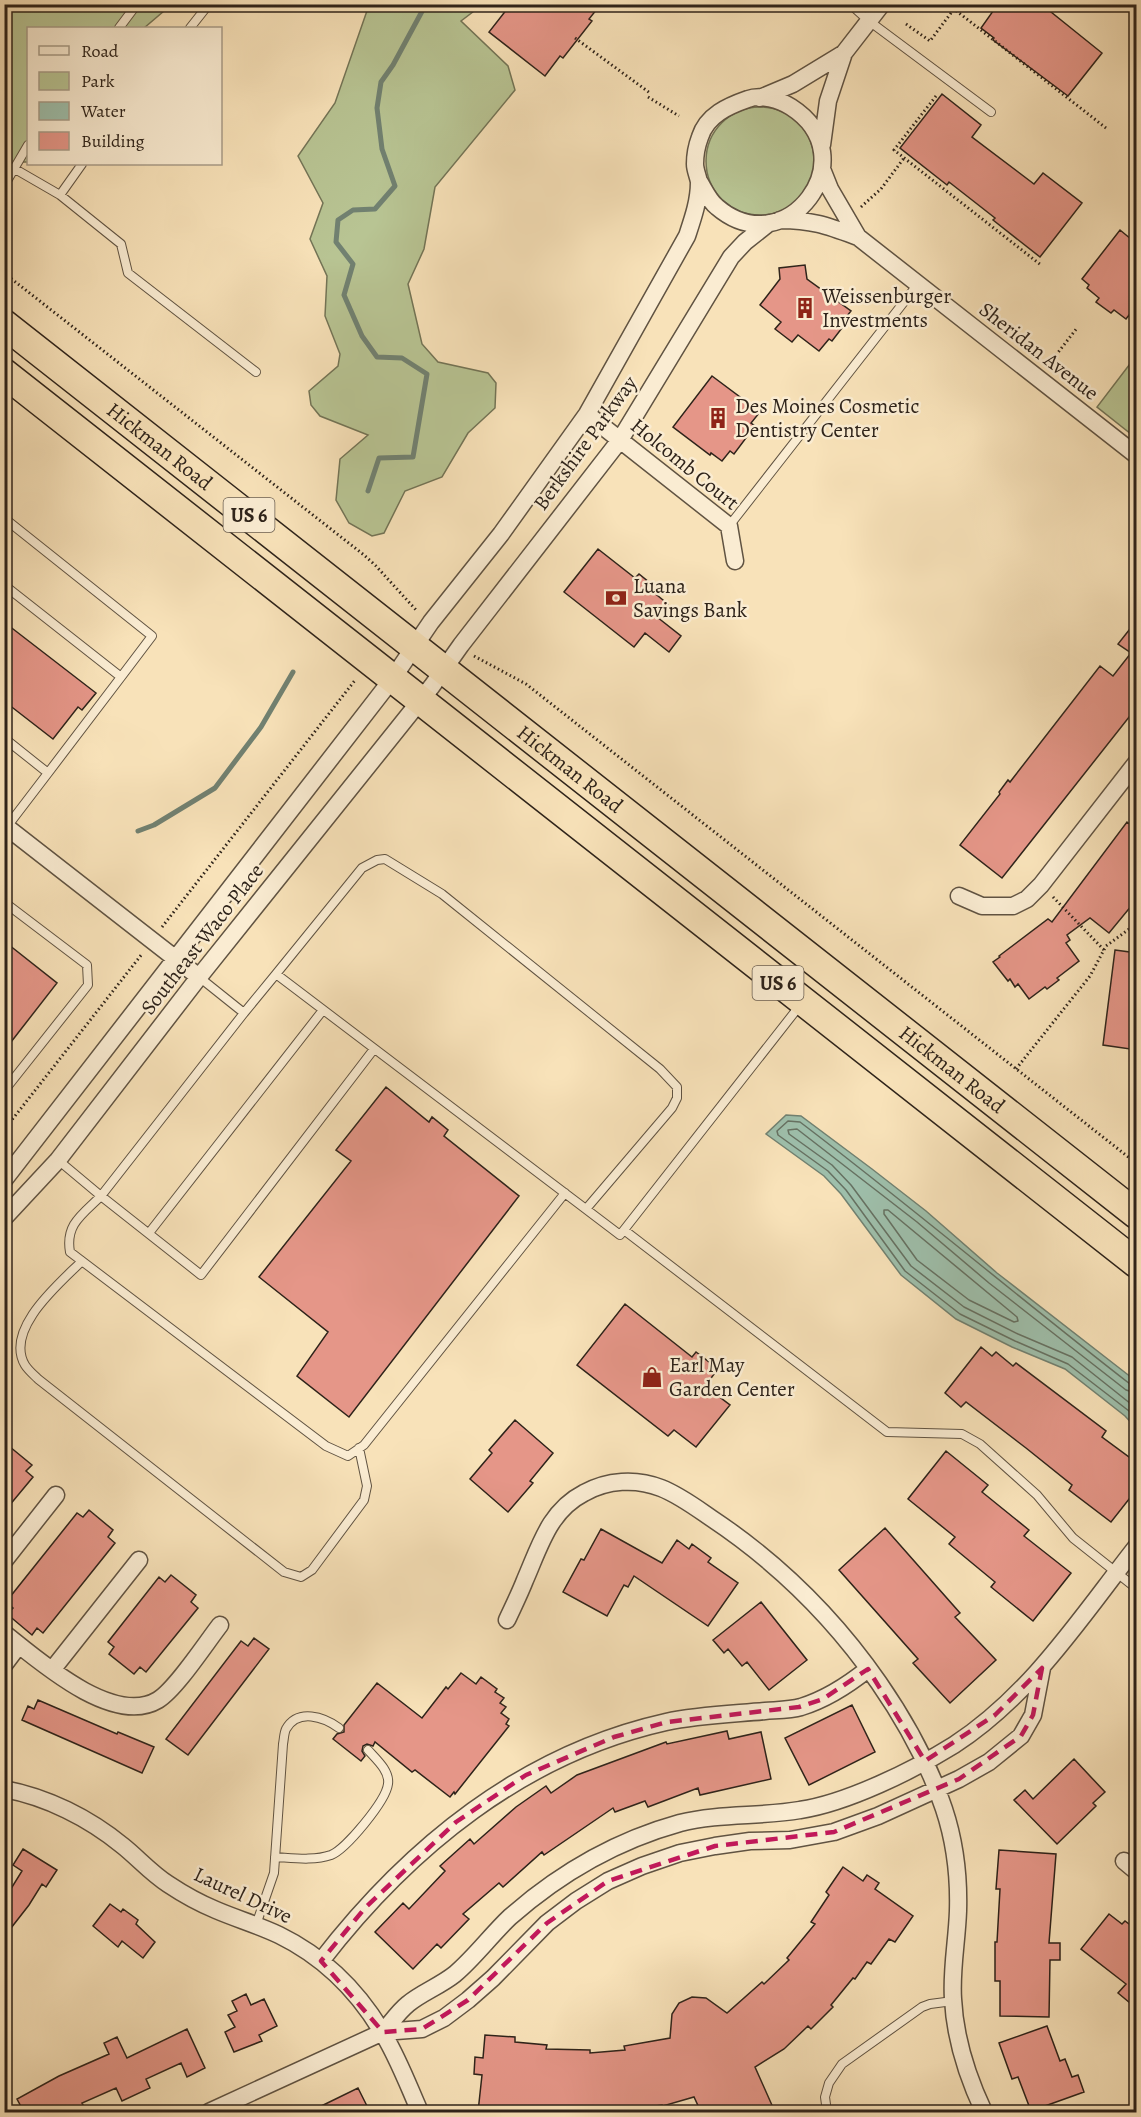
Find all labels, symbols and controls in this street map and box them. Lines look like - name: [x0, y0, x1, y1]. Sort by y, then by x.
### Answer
- legend: [27, 27, 222, 165]
- text: Road: [81, 39, 119, 63]
- text: Park: [81, 69, 115, 93]
- text: Water: [80, 99, 126, 123]
- text: Building: [81, 129, 145, 153]
- place label: Weissenburger Investments: [821, 282, 951, 334]
- street label: Sheridan Avenue: [973, 295, 1105, 407]
- building icon: Weissenburger Investments: [793, 296, 817, 320]
- street label: Berkshire Parkway: [527, 370, 644, 516]
- place label: Des Moines Cosmetic Dentistry Center: [735, 392, 919, 444]
- street label: Hickman Road: [101, 396, 219, 497]
- building icon: Des Moines Cosmetic Dentistry Center: [706, 406, 730, 430]
- street label: Holcomb Court: [625, 412, 745, 516]
- road number: US 6: [224, 498, 274, 532]
- place label: Luana Savings Bank: [633, 572, 748, 624]
- bank icon: Luana Savings Bank: [604, 586, 628, 610]
- street label: Hickman Road: [511, 719, 629, 820]
- street label: Southeast Waco Place: [134, 858, 270, 1020]
- road number: US 6: [752, 966, 804, 1000]
- street label: Hickman Road: [893, 1019, 1011, 1120]
- place label: Earl May Garden Center: [669, 1351, 795, 1403]
- shop icon: Earl May Garden Center: [640, 1365, 664, 1389]
- street label: Laurel Drive: [189, 1860, 297, 1930]

